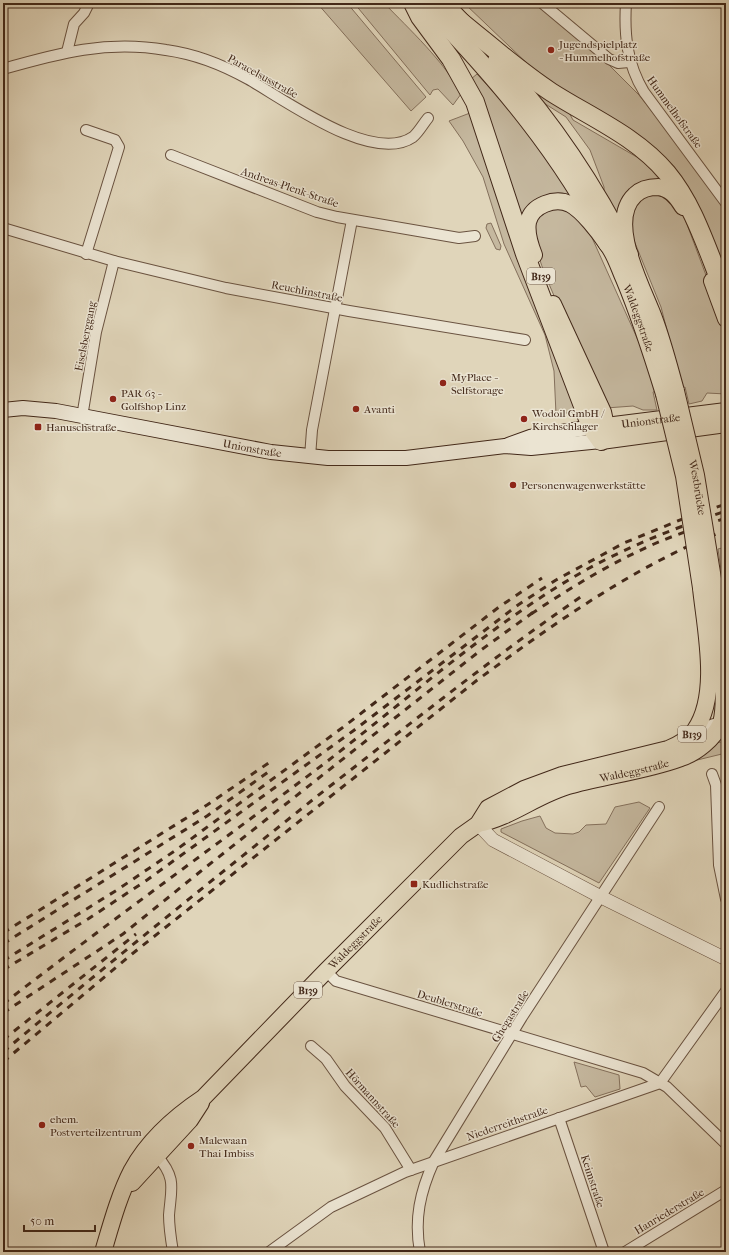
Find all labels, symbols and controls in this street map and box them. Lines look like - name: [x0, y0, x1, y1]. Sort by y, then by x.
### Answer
- place label: Jugendspielplatz - Hummelhofstraße: [558, 38, 651, 64]
- marker: Jugendspielplatz - Hummelhofstraße: [546, 45, 556, 55]
- street label: Paracelsusstraße: [225, 52, 301, 101]
- street label: Hummelhofstraße: [644, 74, 705, 151]
- street label: Andreas-Plenk-Straße: [238, 164, 341, 210]
- road number: B139: [527, 268, 555, 284]
- street label: Reuchlinstraße: [270, 278, 344, 305]
- street label: Waldeggstraße: [620, 282, 656, 354]
- street label: Eiselsberggang: [72, 300, 99, 372]
- place label: MyPlace - Selfstorage: [451, 371, 504, 397]
- marker: MyPlace - Selfstorage: [438, 378, 448, 388]
- place label: PAR 63 - Golfshop Linz: [121, 387, 186, 413]
- marker: PAR 63 - Golfshop Linz: [108, 394, 118, 404]
- place label: Avanti: [363, 403, 396, 416]
- marker: Avanti: [351, 404, 361, 414]
- place label: Wodoil GmbH / Kirchschlager: [531, 407, 605, 433]
- street label: Unionstraße: [620, 411, 681, 431]
- marker: Wodoil GmbH / Kirchschlager: [519, 414, 529, 424]
- place label: Hanuschstraße: [46, 421, 117, 434]
- marker: Hanuschstraße: [33, 422, 43, 432]
- street label: Unionstraße: [222, 437, 283, 460]
- street label: Westbrücke: [685, 458, 709, 517]
- place label: Personenwagenwerkstätte: [521, 479, 646, 492]
- marker: Personenwagenwerkstätte: [508, 480, 518, 490]
- road number: B139: [678, 726, 706, 742]
- street label: Waldeggstraße: [598, 756, 671, 785]
- place label: Kudlichstraße: [422, 878, 489, 891]
- marker: Kudlichstraße: [409, 879, 419, 889]
- street label: Waldeggstraße: [325, 912, 385, 973]
- road number: B139: [294, 982, 322, 998]
- street label: Deublerstraße: [415, 987, 485, 1020]
- street label: Ghegastraße: [489, 987, 532, 1045]
- street label: Hörmannstraße: [343, 1066, 403, 1131]
- street label: Niederreithstraße: [465, 1103, 550, 1144]
- place label: ehem. Postverteilzentrum: [50, 1113, 143, 1139]
- marker: ehem. Postverteilzentrum: [37, 1120, 47, 1130]
- place label: Malewaan Thai Imbiss: [199, 1134, 254, 1160]
- marker: Malewaan Thai Imbiss: [186, 1141, 196, 1151]
- street label: Keimstraße: [578, 1153, 607, 1210]
- street label: Hanriederstraße: [632, 1185, 707, 1237]
- scale bar: [24, 1207, 95, 1233]
- text: 50 m: [30, 1214, 54, 1228]

